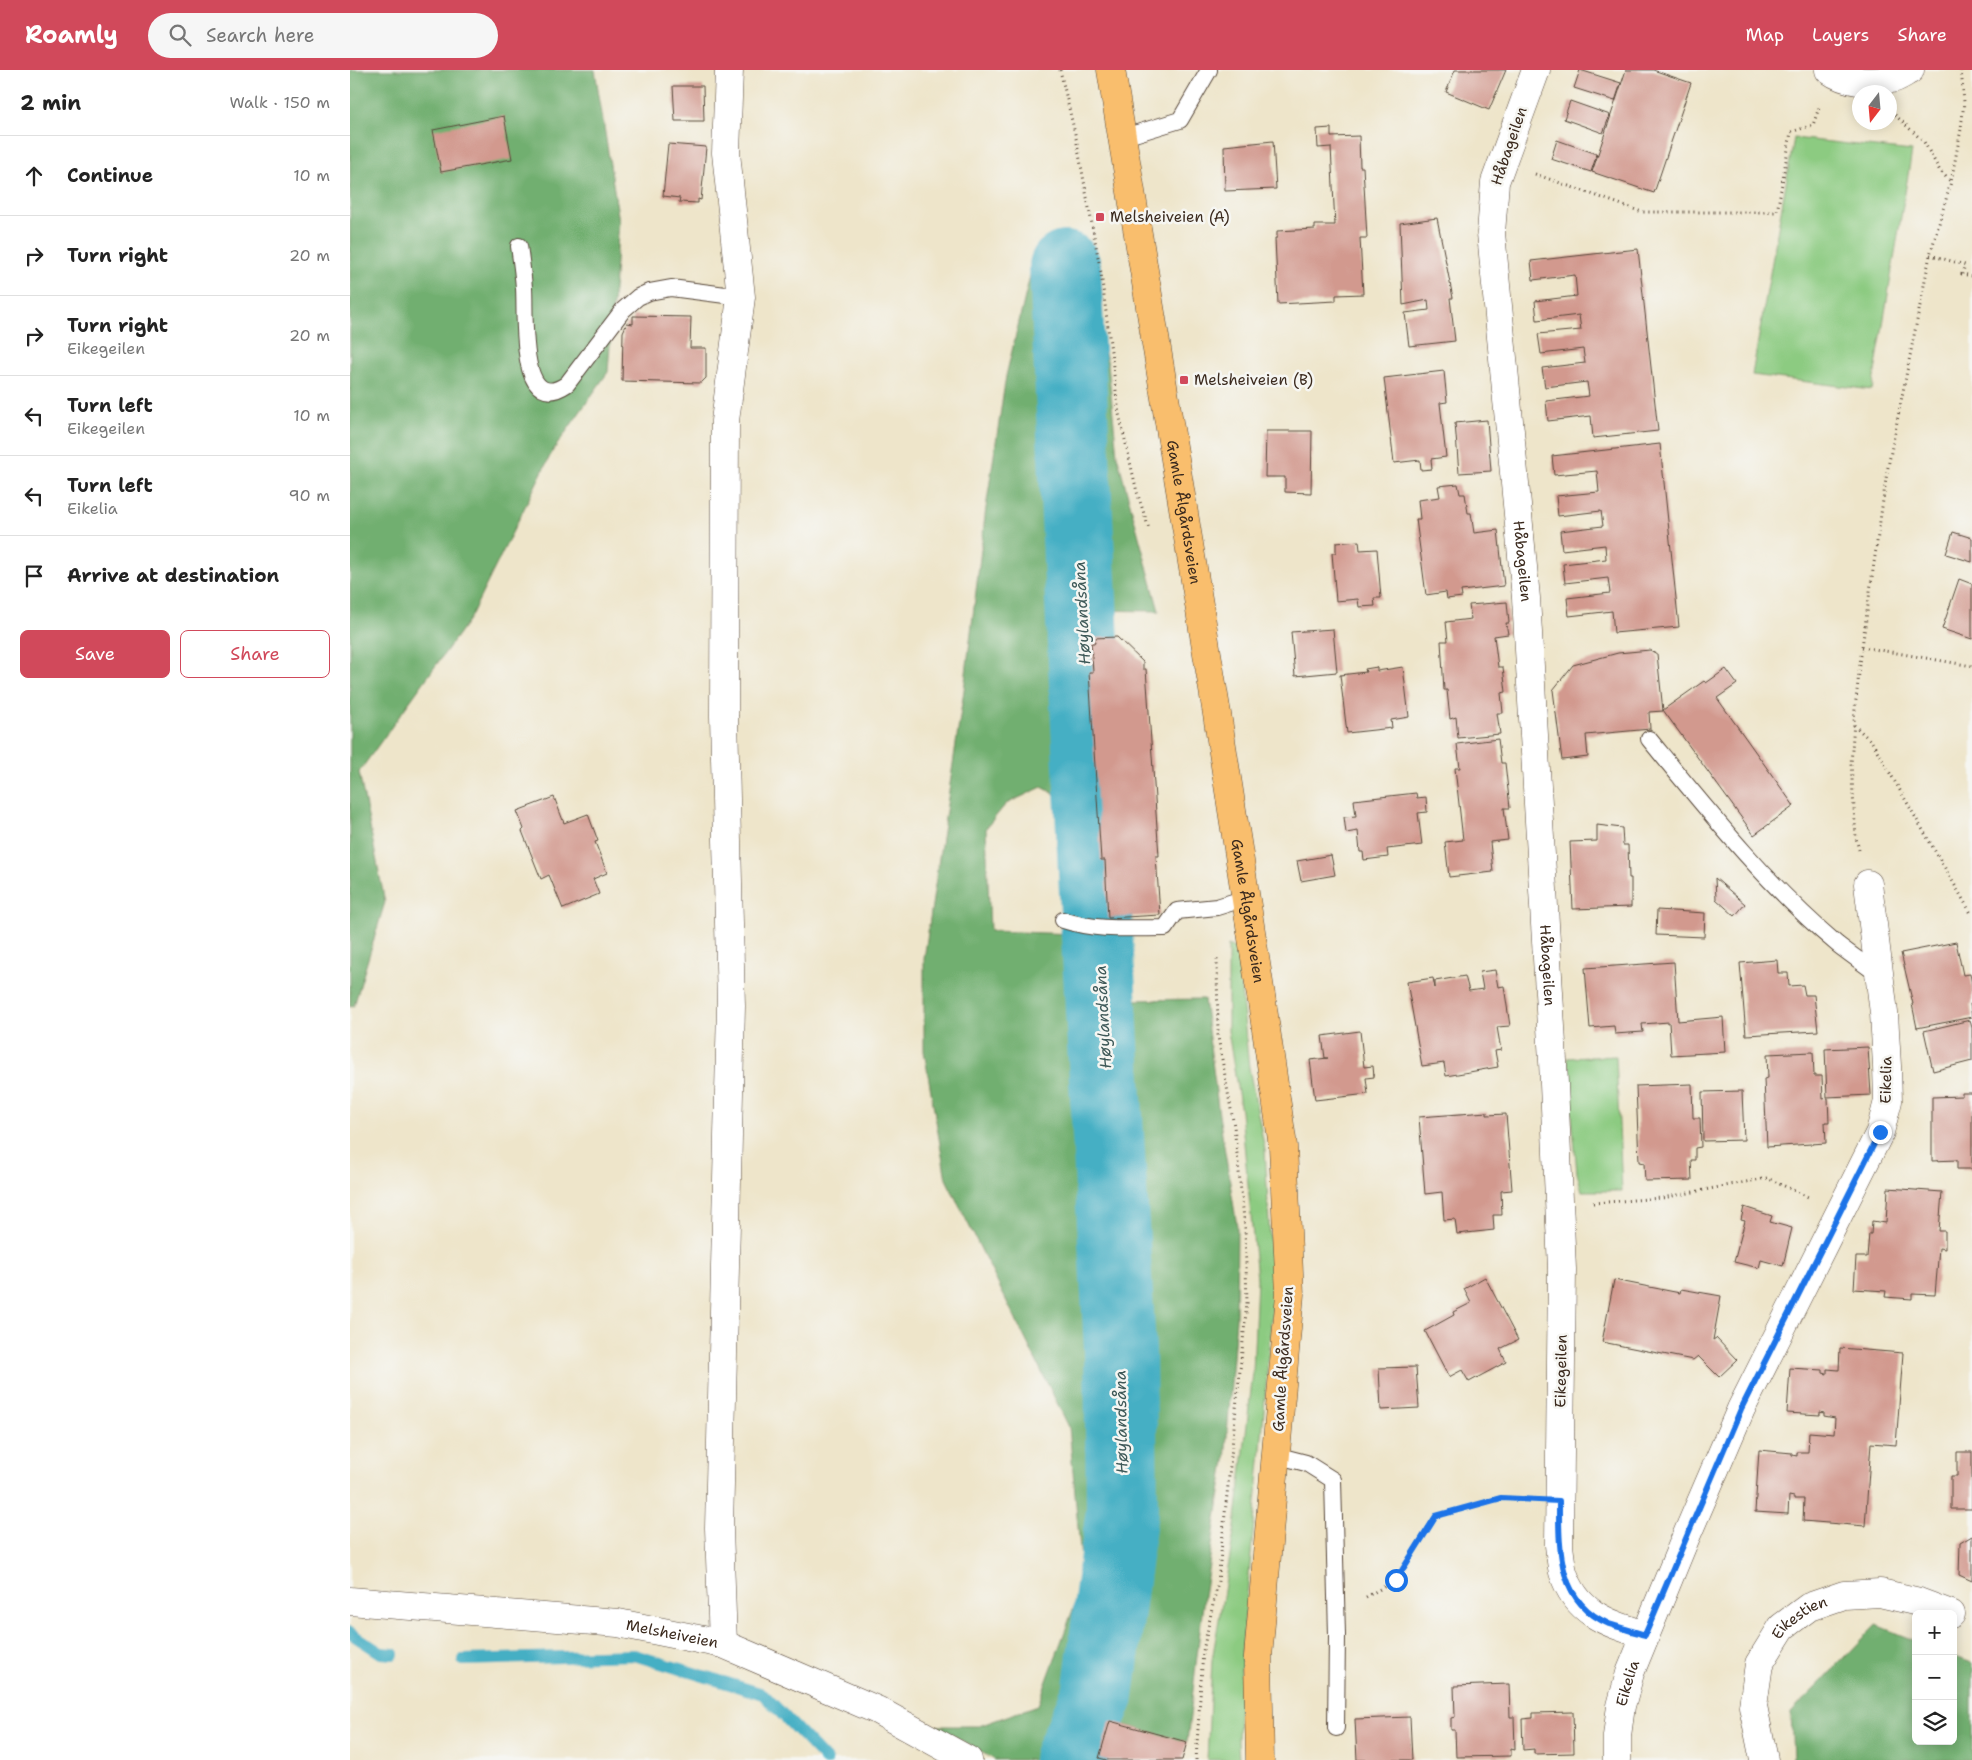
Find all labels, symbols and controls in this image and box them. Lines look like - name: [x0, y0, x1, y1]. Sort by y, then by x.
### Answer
- search box: [148, 13, 498, 58]
- text: Roamly: [25, 19, 118, 51]
- icon: search: [166, 21, 194, 49]
- text: Search here: [206, 23, 315, 48]
- text: Map: [1746, 23, 1784, 47]
- text: Layers: [1812, 23, 1869, 47]
- text: Share: [1897, 23, 1947, 47]
- north arrow: [1852, 85, 1897, 130]
- text: 2 min: [20, 89, 81, 117]
- text: Walk · 150 m: [229, 92, 330, 113]
- street label: Håbageilen: [1486, 104, 1532, 188]
- icon: ahead: [20, 162, 48, 190]
- text: Continue: [67, 163, 153, 188]
- text: 10 m: [293, 165, 330, 186]
- place label: Melsheiveien (A): [1110, 207, 1230, 227]
- marker: Melsheiveien (A): [1094, 211, 1106, 223]
- icon: right: [20, 242, 48, 270]
- text: Turn right: [67, 243, 168, 268]
- text: 20 m: [289, 245, 330, 266]
- text: Turn right: [67, 313, 168, 338]
- icon: right: [20, 322, 48, 350]
- text: 20 m: [289, 325, 330, 346]
- text: Eikegeilen: [67, 338, 145, 359]
- place label: Melsheiveien (B): [1194, 370, 1313, 390]
- marker: Melsheiveien (B): [1178, 374, 1190, 386]
- text: Turn left: [67, 393, 153, 418]
- icon: left: [20, 402, 48, 430]
- text: 10 m: [293, 405, 330, 426]
- text: Eikegeilen: [67, 418, 145, 439]
- street label: Gamle Ålgårdsveien: [1162, 439, 1205, 586]
- text: Turn left: [67, 473, 153, 498]
- icon: left: [20, 482, 48, 510]
- text: 90 m: [289, 485, 330, 506]
- text: Eikelia: [67, 498, 118, 519]
- street label: Håbageilen: [1509, 520, 1536, 603]
- water label: Høylandsåna: [1069, 561, 1095, 665]
- icon: arrive: [20, 562, 48, 590]
- text: Arrive at destination: [67, 563, 279, 588]
- button: Save: [20, 630, 170, 678]
- button: Share: [180, 630, 330, 678]
- street label: Gamle Ålgårdsveien: [1227, 837, 1269, 984]
- street label: Håbageilen: [1535, 924, 1560, 1007]
- water label: Høylandsåna: [1090, 965, 1116, 1069]
- street label: Eikelia: [1876, 1055, 1896, 1104]
- route end: [1869, 1121, 1892, 1144]
- street label: Gamle Ålgårdsveien: [1266, 1286, 1298, 1432]
- street label: Eikegeilen: [1550, 1334, 1572, 1408]
- water label: Høylandsåna: [1110, 1370, 1132, 1474]
- route start: [1385, 1569, 1408, 1592]
- street label: Eikestien: [1767, 1592, 1830, 1643]
- map controls: [1912, 1610, 1957, 1745]
- button: +: [1912, 1610, 1957, 1655]
- street label: Melsheiveien: [624, 1615, 720, 1653]
- button: −: [1912, 1655, 1957, 1700]
- street label: Eikelia: [1611, 1656, 1645, 1709]
- button: layers: [1912, 1700, 1957, 1745]

